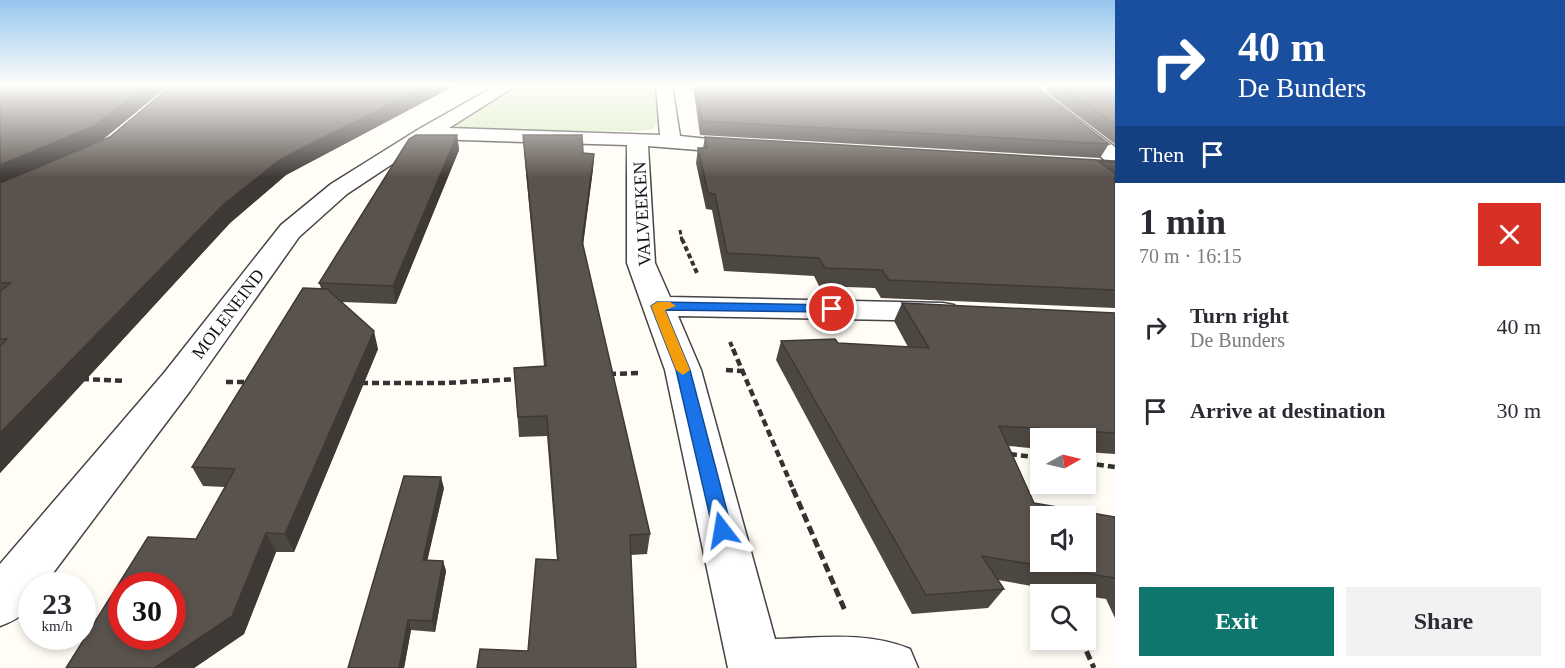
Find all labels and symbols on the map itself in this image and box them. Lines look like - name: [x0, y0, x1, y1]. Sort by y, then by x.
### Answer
- street label: VALVEEKEN: [629, 161, 655, 267]
- street label: MOLENEIND: [188, 265, 268, 363]
- pin: [806, 283, 857, 334]
- north arrow: [1030, 428, 1096, 494]
- position arrow: [690, 498, 754, 562]
- speed limit sign: 30: [108, 572, 186, 650]

